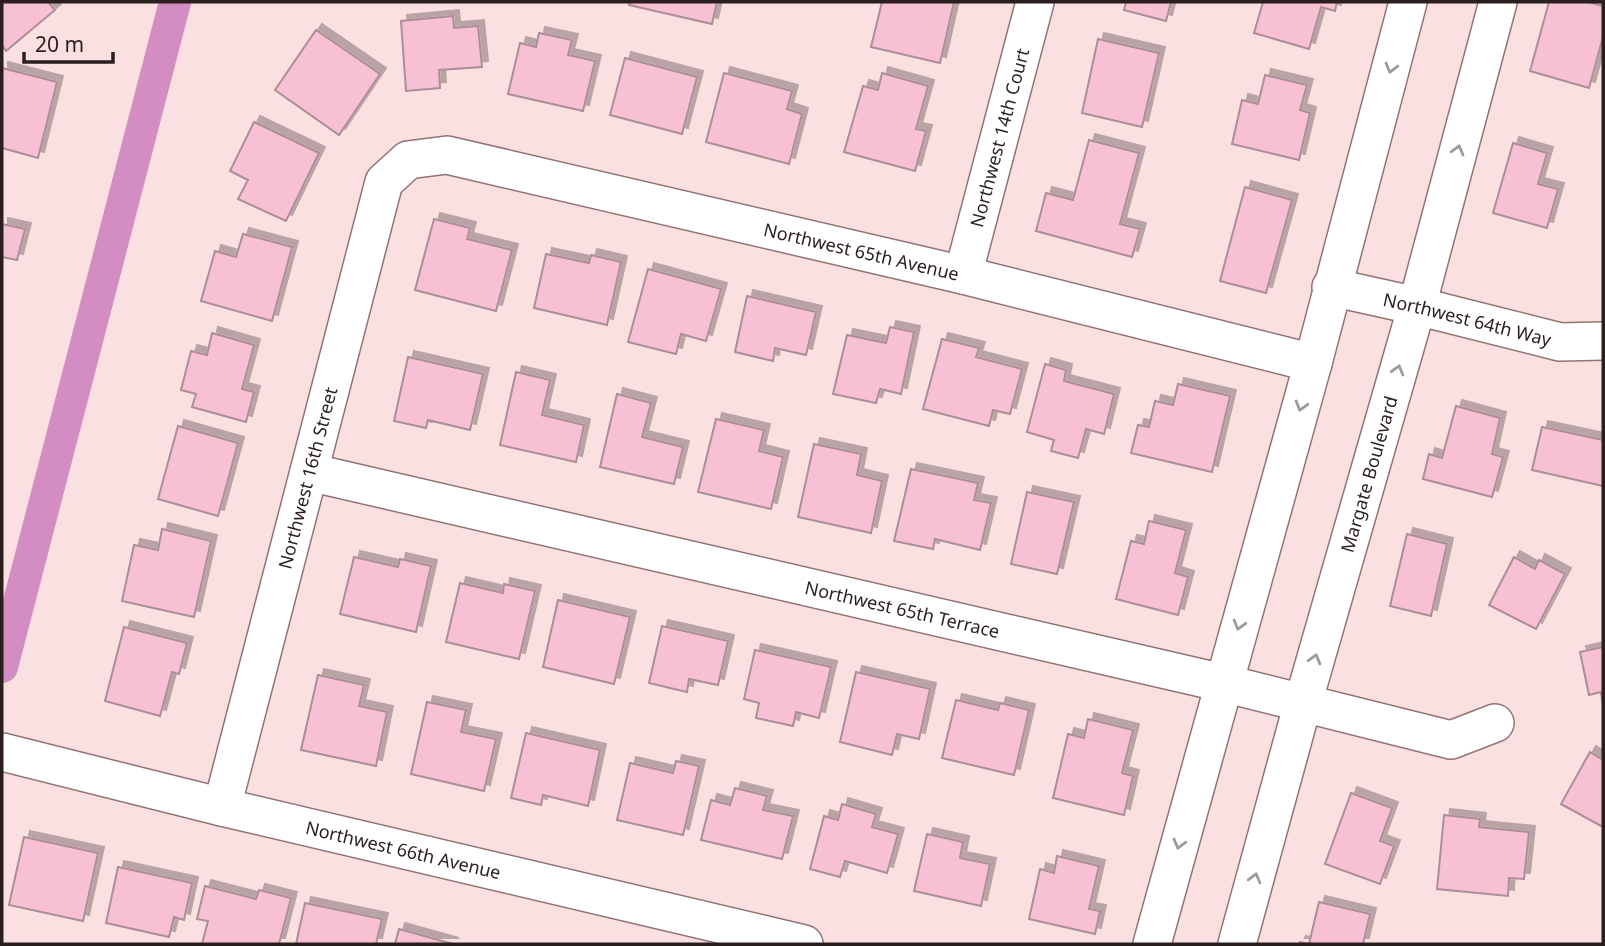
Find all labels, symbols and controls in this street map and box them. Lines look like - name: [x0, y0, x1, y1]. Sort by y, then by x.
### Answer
- scale bar: [24, 21, 114, 65]
- text: 20 m: [35, 30, 84, 58]
- street label: Northwest 14th Court: [964, 45, 1034, 230]
- one-way arrow: [1384, 61, 1399, 73]
- one-way arrow: [1450, 145, 1465, 157]
- street label: Northwest 65th Avenue: [761, 217, 961, 286]
- street label: Northwest 64th Way: [1381, 287, 1555, 352]
- one-way arrow: [1390, 364, 1405, 376]
- street label: Northwest 16th Street: [272, 384, 343, 571]
- street label: Margate Boulevard: [1335, 393, 1403, 555]
- one-way arrow: [1294, 400, 1309, 412]
- street label: Northwest 65th Terrace: [803, 575, 1002, 643]
- one-way arrow: [1233, 619, 1248, 631]
- one-way arrow: [1307, 653, 1322, 665]
- street label: Northwest 66th Avenue: [303, 815, 503, 884]
- one-way arrow: [1173, 838, 1187, 850]
- one-way arrow: [1247, 873, 1261, 885]

